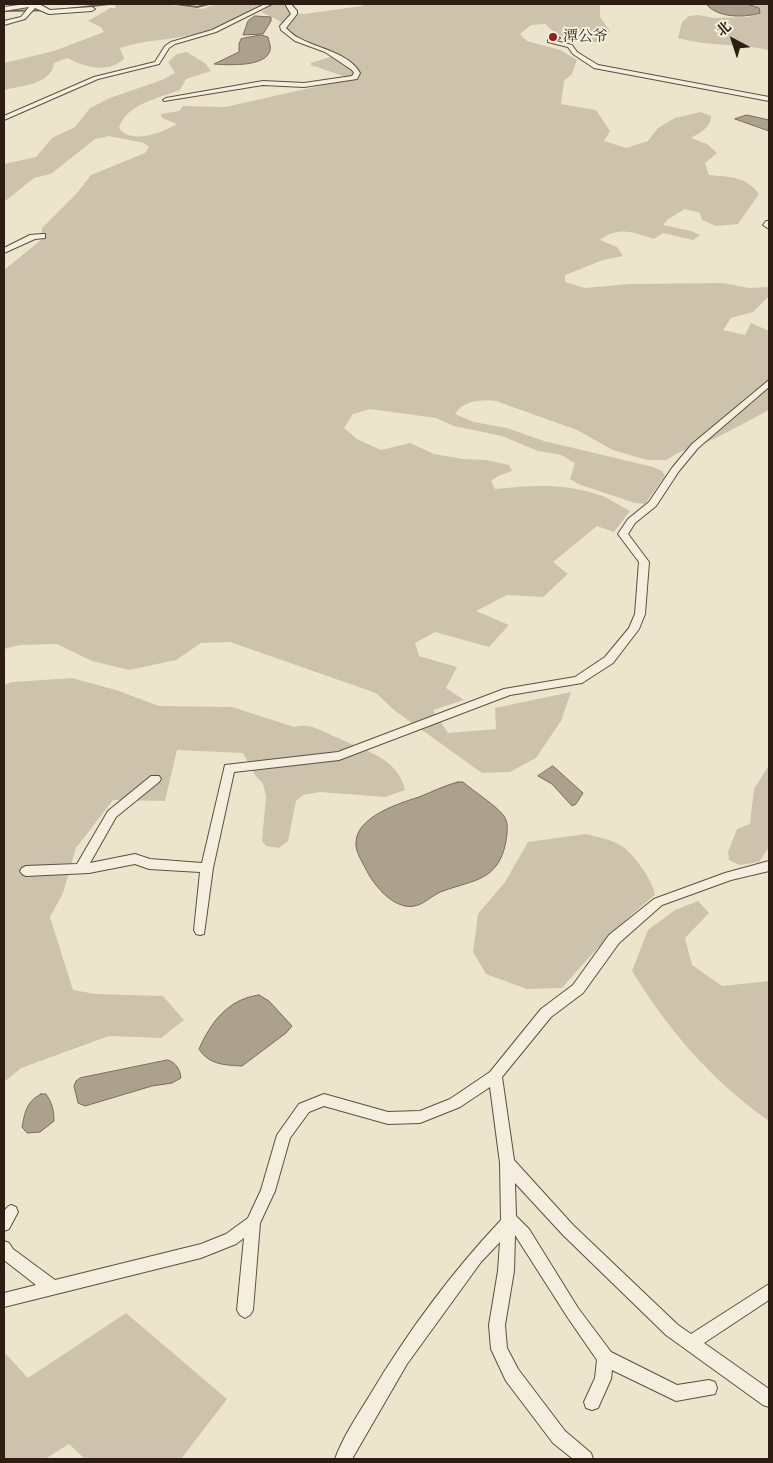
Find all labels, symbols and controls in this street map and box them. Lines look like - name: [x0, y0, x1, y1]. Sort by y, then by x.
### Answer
- north arrow: [708, 15, 758, 65]
- text: 北: [712, 17, 735, 40]
- place label: 潭公爷: [563, 28, 608, 46]
- marker: 潭公爷: [547, 31, 559, 43]

